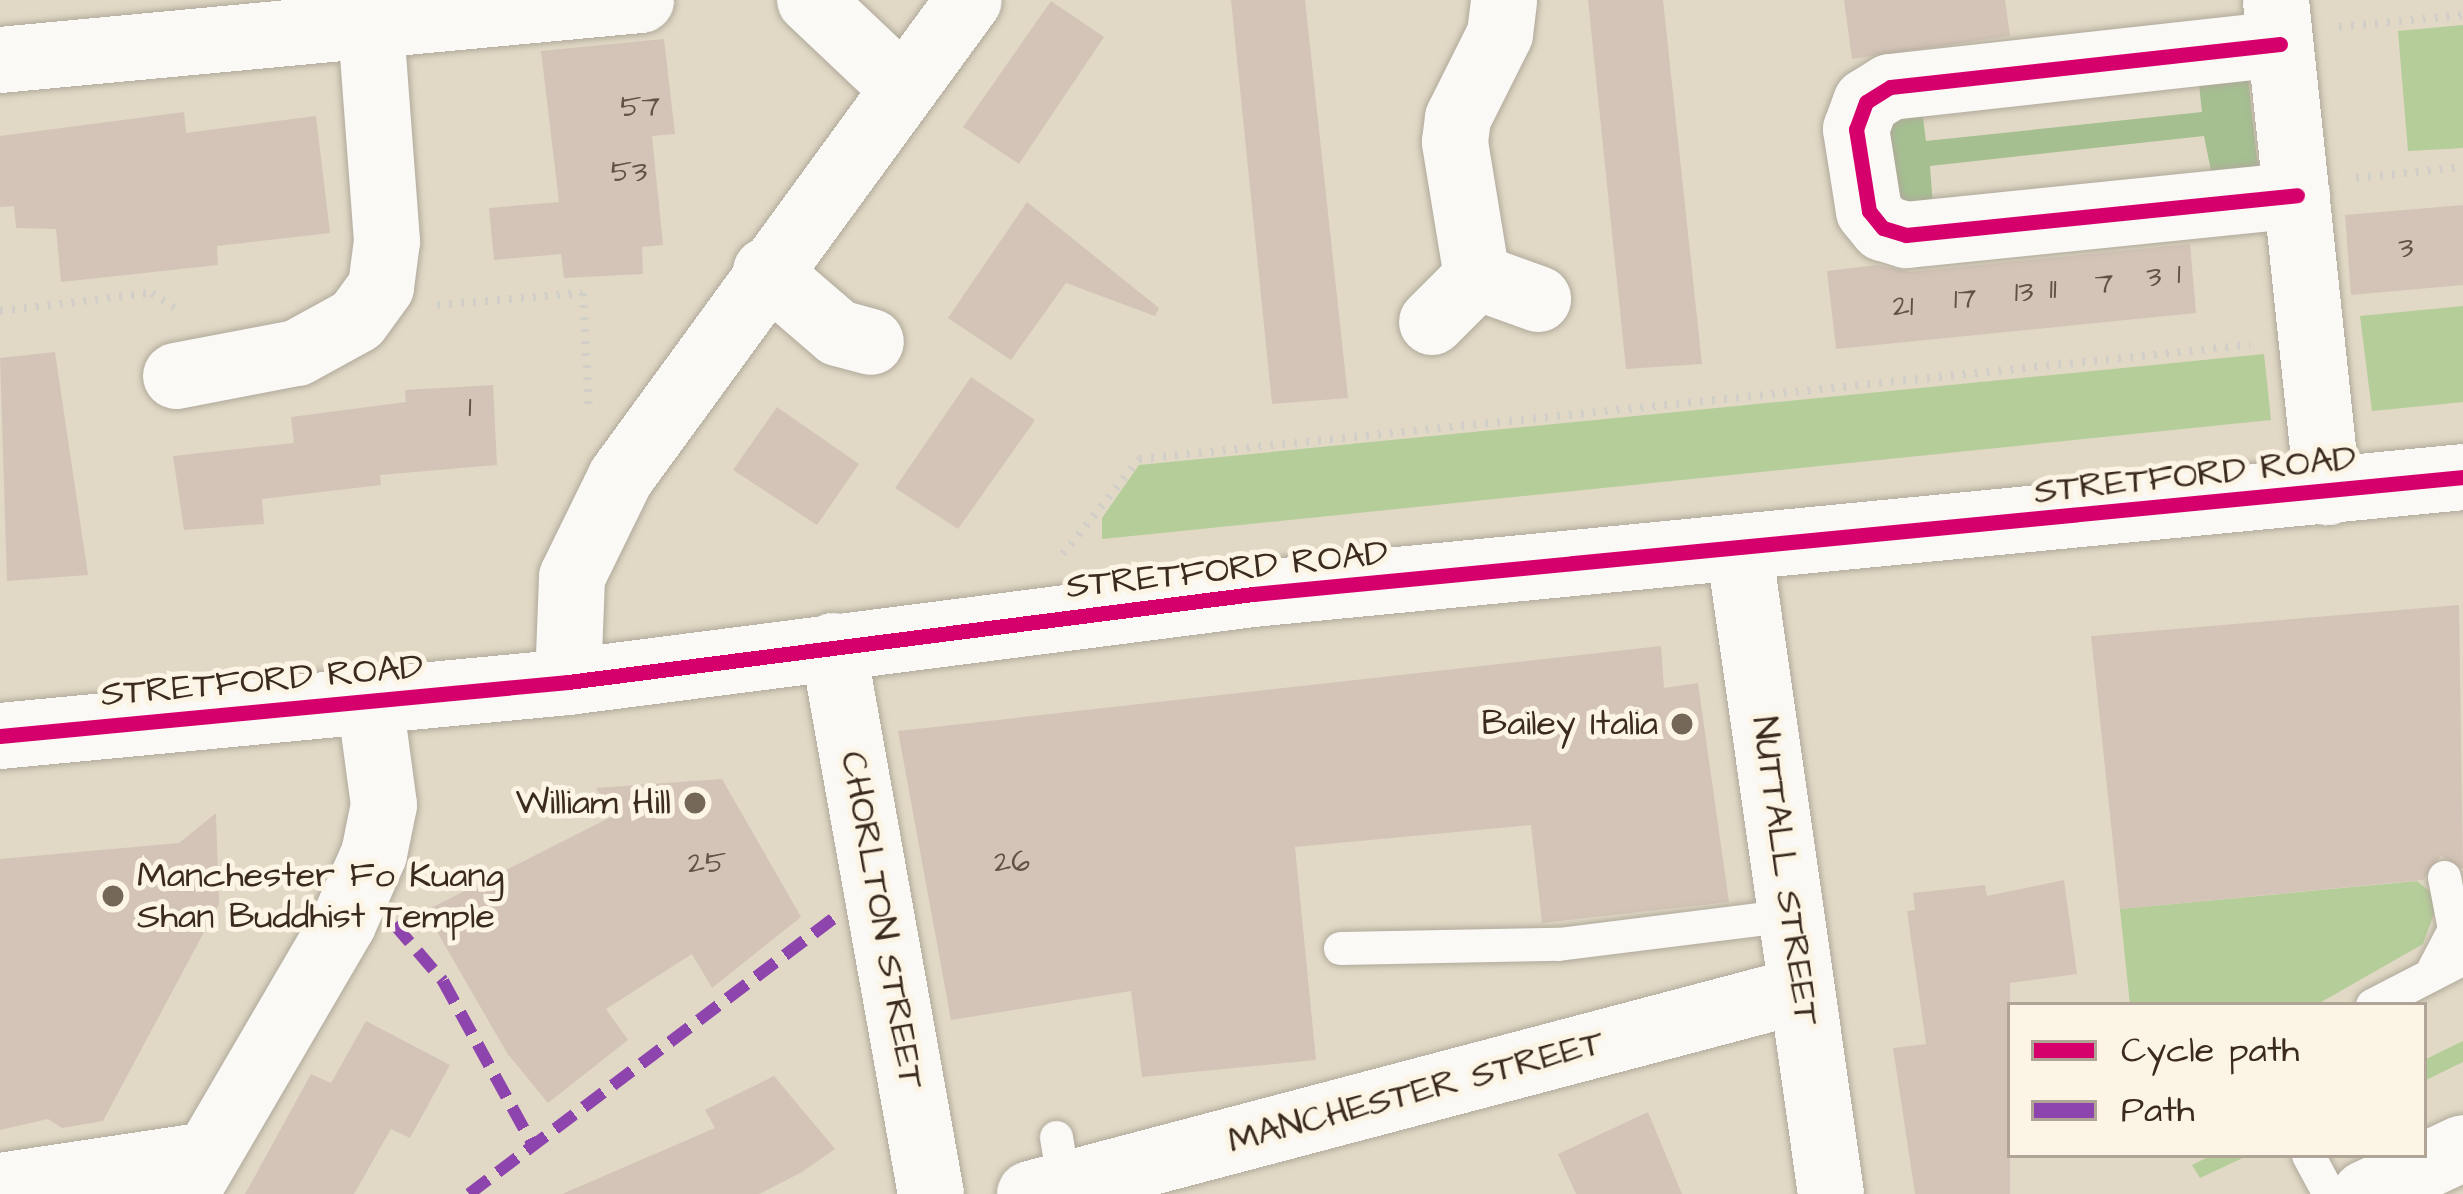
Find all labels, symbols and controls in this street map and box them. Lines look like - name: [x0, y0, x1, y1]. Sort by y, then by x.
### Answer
- house number: 57: [620, 89, 660, 125]
- house number: 53: [611, 154, 647, 190]
- house number: 3: [2398, 230, 2414, 266]
- house number: 1: [2177, 256, 2181, 292]
- house number: 3: [2146, 259, 2162, 295]
- house number: 7: [2095, 266, 2113, 302]
- house number: 11: [2049, 271, 2057, 307]
- house number: 13: [2014, 274, 2034, 310]
- house number: 17: [1954, 281, 1976, 317]
- house number: 21: [1892, 288, 1914, 324]
- house number: 1: [468, 389, 472, 425]
- street label: STRETFORD ROAD: [2032, 437, 2358, 513]
- street label: STRETFORD ROAD: [1064, 532, 1390, 608]
- street label: STRETFORD ROAD: [99, 645, 425, 717]
- place label: Bailey Italia: [1482, 702, 1658, 746]
- marker: Bailey Italia: [1669, 711, 1695, 737]
- street label: NUTTALL STREET: [1742, 714, 1828, 1028]
- street label: CHORLTON STREET: [831, 748, 933, 1092]
- place label: William Hill: [516, 781, 671, 825]
- marker: William Hill: [682, 790, 708, 816]
- house number: 26: [994, 844, 1030, 880]
- house number: 25: [688, 845, 726, 881]
- place label: Manchester Fo Kuang Shan Buddhist Temple: [137, 853, 504, 938]
- marker: Manchester Fo Kuang Shan Buddhist Temple: [100, 883, 126, 909]
- legend: [2007, 1002, 2427, 1158]
- street label: MANCHESTER STREET: [1223, 1021, 1609, 1163]
- text: Cycle path: [2121, 1025, 2299, 1076]
- text: Path: [2121, 1085, 2195, 1136]

